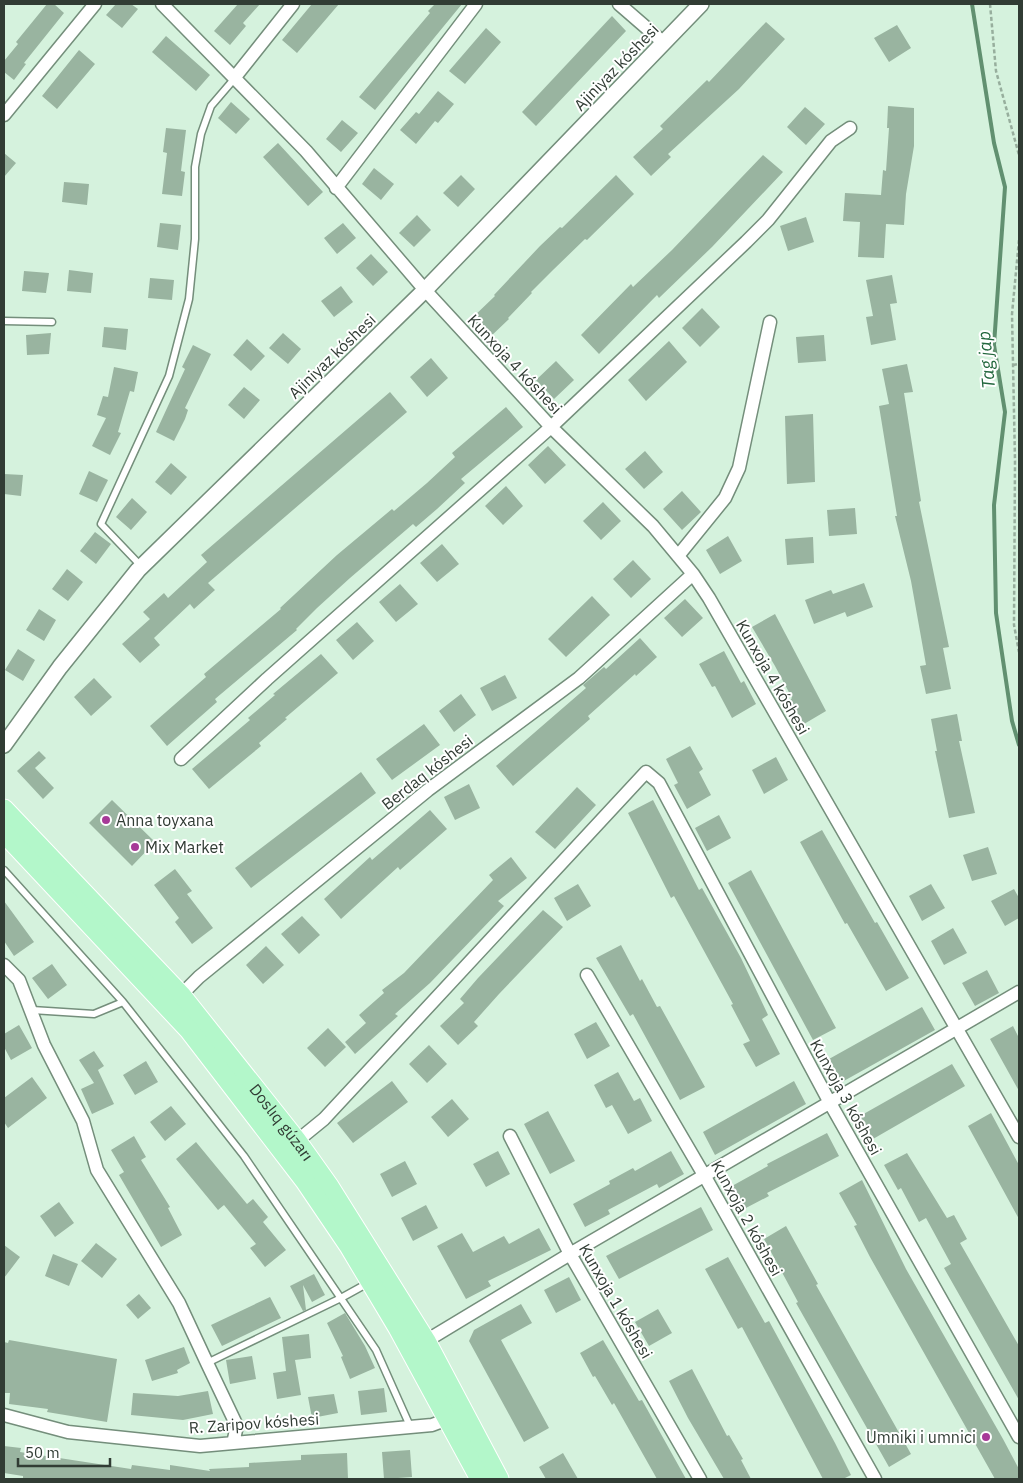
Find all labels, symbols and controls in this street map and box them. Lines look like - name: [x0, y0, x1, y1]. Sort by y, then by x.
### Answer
- street label: Ajiniyaz kóshesi: [569, 19, 663, 115]
- street label: Ajiniyaz kóshesi: [284, 309, 380, 403]
- street label: Kunxoja 4 kóshesi: [464, 310, 566, 418]
- water label: Tag jap: [972, 330, 1000, 390]
- street label: Kunxoja 4 kóshesi: [732, 616, 814, 738]
- street label: Berdaq kóshesi: [377, 730, 477, 814]
- place label: Anna toyxana: [116, 810, 214, 830]
- marker: Anna toyxana: [100, 814, 112, 826]
- place label: Mix Market: [145, 837, 224, 857]
- marker: Mix Market: [129, 841, 141, 853]
- street label: Kunxoja 3 kóshesi: [806, 1036, 886, 1158]
- street label: Doslıq gúzarı: [245, 1080, 318, 1165]
- street label: Kunxoja 2 kóshesi: [707, 1157, 787, 1279]
- street label: Kunxoja 1 kóshesi: [575, 1240, 657, 1362]
- street label: R. Zaripov kóshesi: [188, 1408, 320, 1438]
- place label: Umniki i umnici: [866, 1427, 976, 1447]
- marker: Umniki i umnici: [980, 1431, 992, 1443]
- scale bar: [18, 1436, 110, 1468]
- text: 50 m: [25, 1443, 60, 1462]

